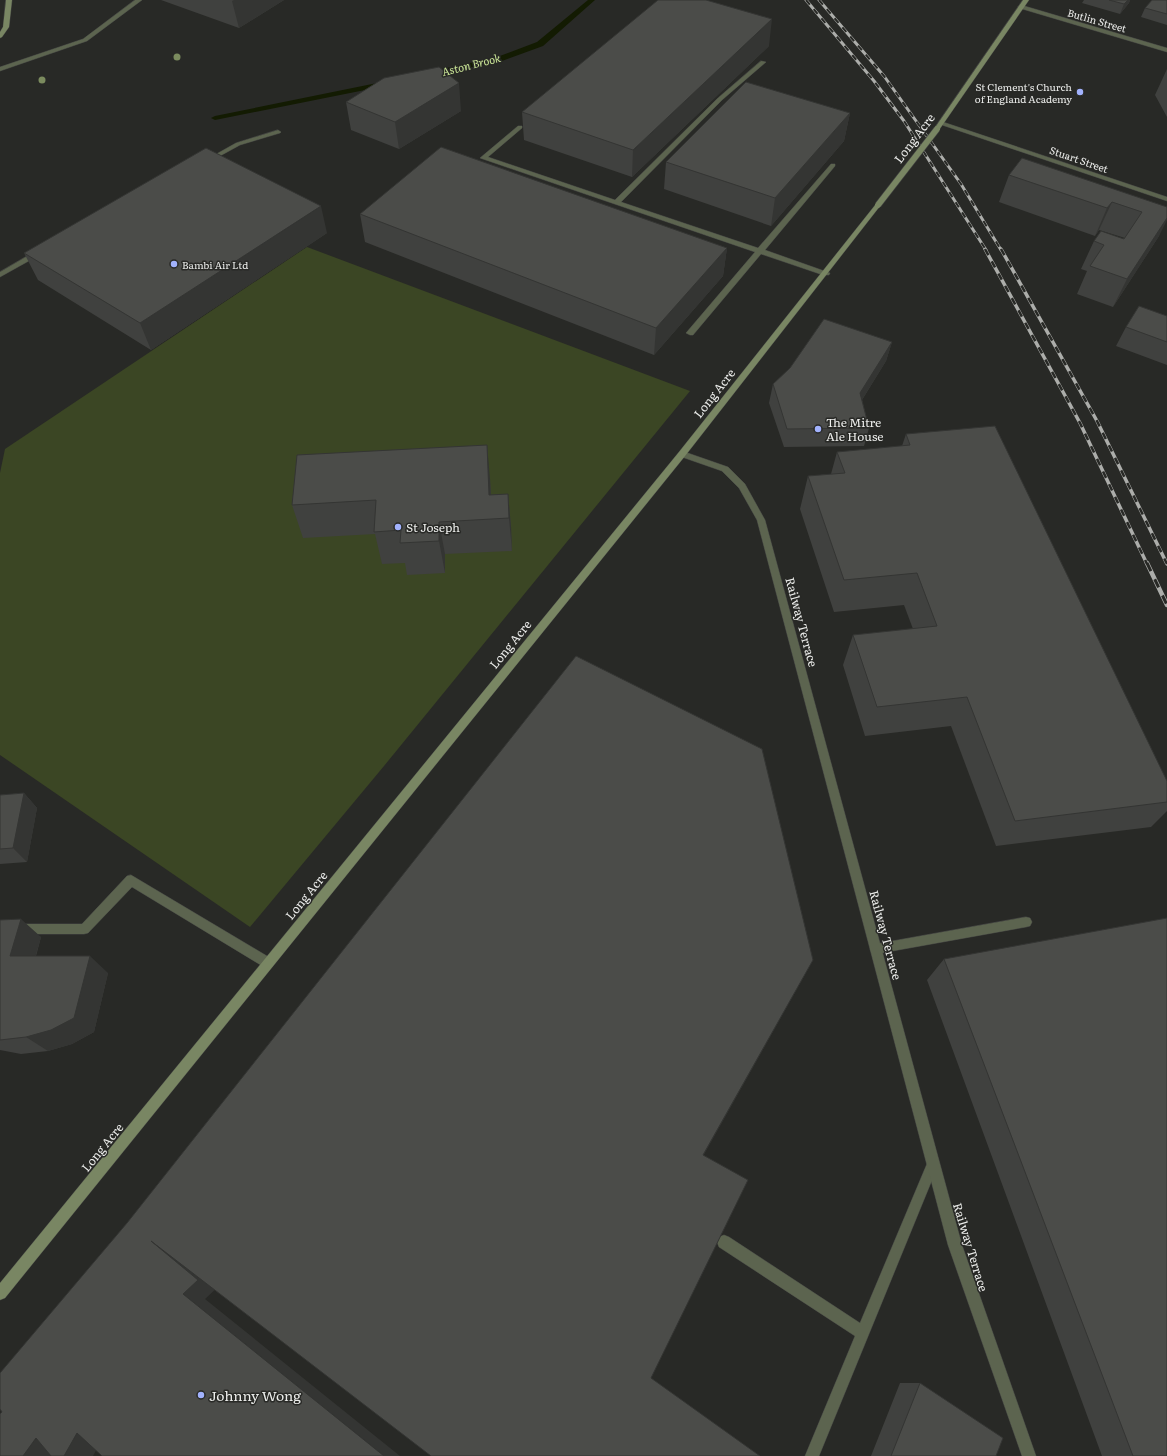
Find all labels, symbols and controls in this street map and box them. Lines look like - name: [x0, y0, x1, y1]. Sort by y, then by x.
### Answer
- street label: Butlin Street: [1066, 4, 1128, 36]
- water label: Aston Brook: [440, 49, 502, 79]
- place label: St Clement's Church of England Academy: [975, 79, 1072, 106]
- marker: St Clement's Church of England Academy: [1075, 87, 1085, 97]
- street label: Long Acre: [889, 109, 939, 167]
- street label: Stuart Street: [1048, 142, 1110, 176]
- place label: Bambi Air Ltd: [182, 257, 248, 272]
- marker: Bambi Air Ltd: [169, 259, 179, 269]
- street label: Long Acre: [689, 365, 739, 421]
- place label: The Mitre Ale House: [826, 413, 884, 445]
- marker: The Mitre Ale House: [813, 424, 823, 434]
- place label: St Joseph: [406, 518, 460, 536]
- marker: St Joseph: [393, 522, 403, 532]
- street label: Railway Terrace: [781, 575, 823, 669]
- street label: Long Acre: [485, 616, 535, 672]
- street label: Long Acre: [281, 867, 331, 923]
- street label: Railway Terrace: [865, 888, 907, 982]
- street label: Long Acre: [77, 1119, 127, 1175]
- street label: Railway Terrace: [949, 1200, 993, 1294]
- place label: Johnny Wong: [209, 1385, 301, 1405]
- marker: Johnny Wong: [196, 1390, 206, 1400]

